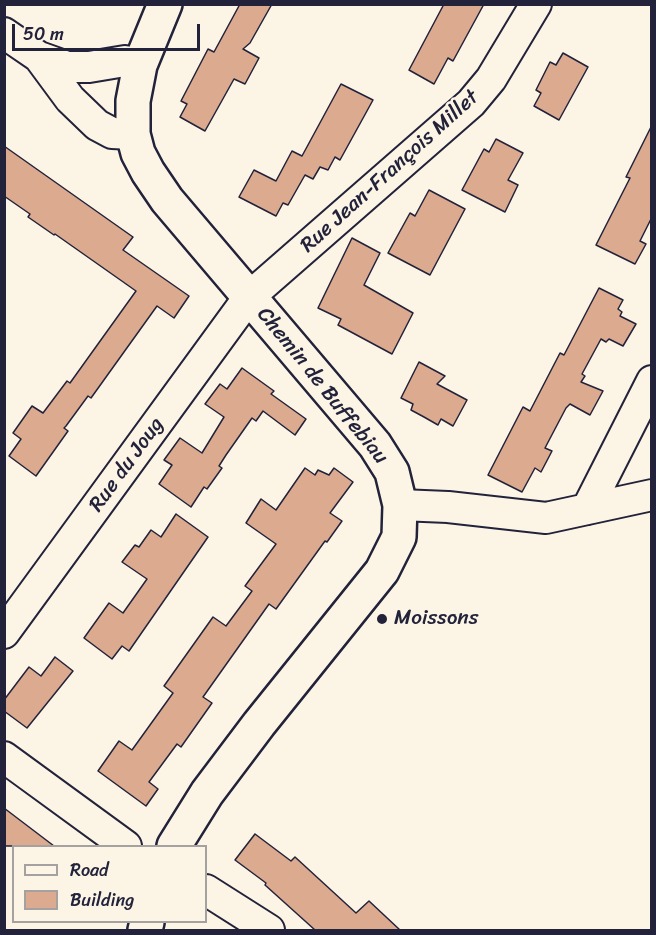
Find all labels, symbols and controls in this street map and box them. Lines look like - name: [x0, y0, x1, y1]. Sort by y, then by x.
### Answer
- scale bar: [15, 12, 202, 50]
- text: 50 m: [23, 18, 64, 50]
- street label: Rue Jean-François Millet: [296, 85, 484, 259]
- street label: Chemin de Buffebiau: [251, 303, 393, 469]
- street label: Rue du Joug: [84, 413, 170, 517]
- place label: Moissons: [394, 606, 478, 632]
- marker: Moissons: [375, 612, 389, 626]
- legend: [12, 845, 207, 923]
- text: Road: [70, 854, 109, 886]
- text: Building: [70, 884, 134, 916]

